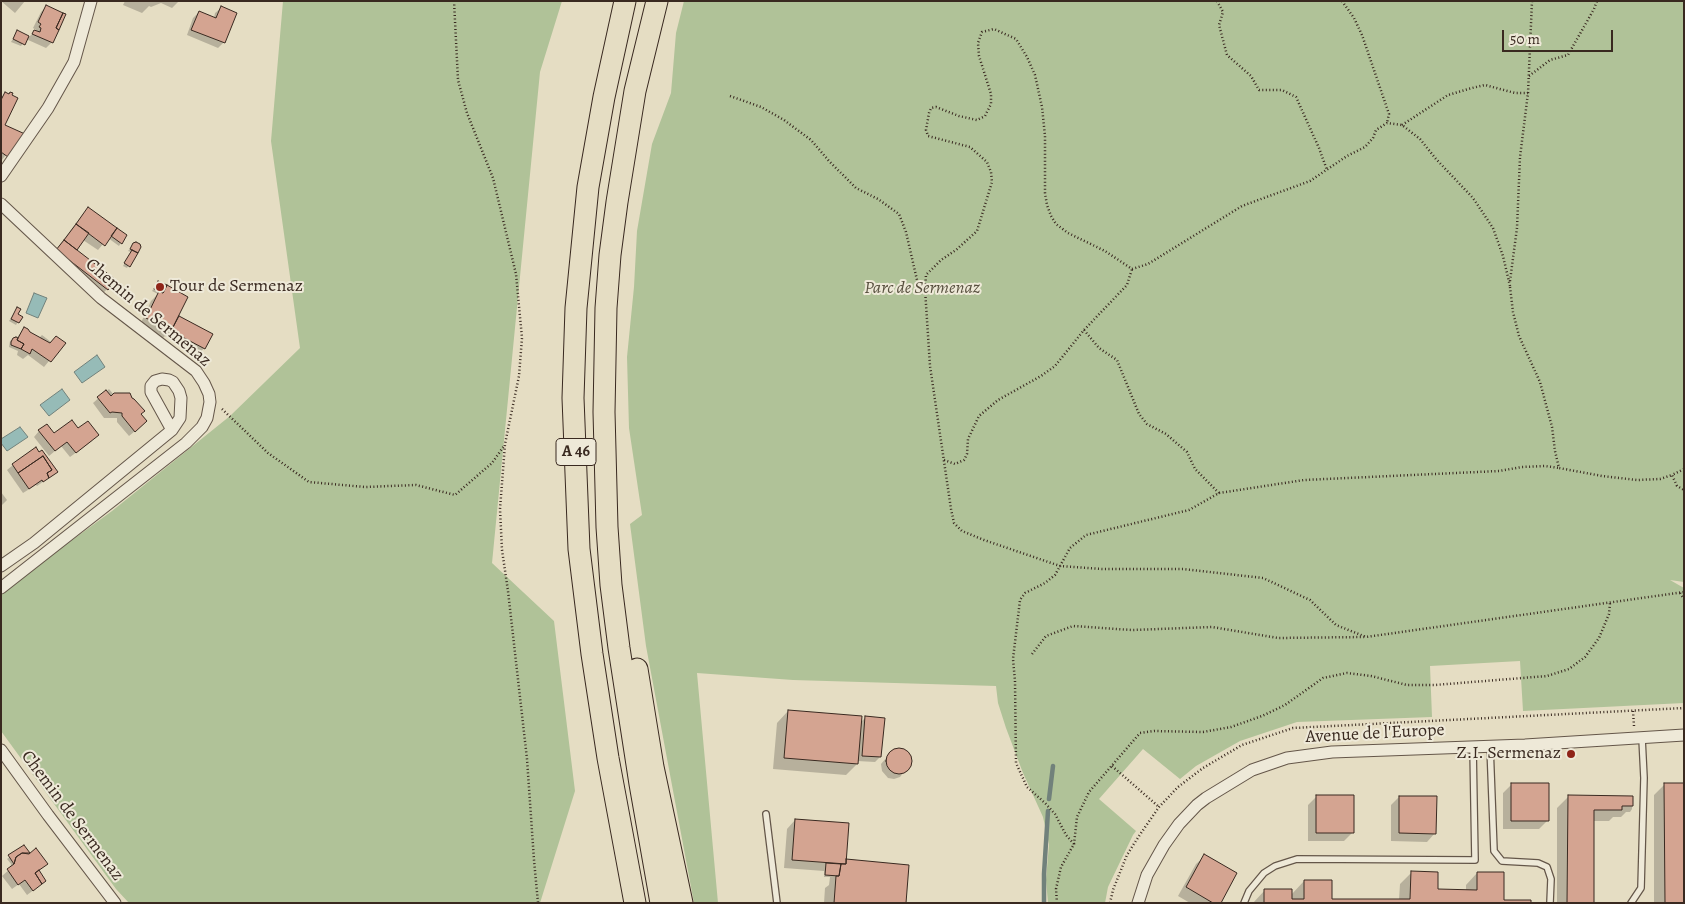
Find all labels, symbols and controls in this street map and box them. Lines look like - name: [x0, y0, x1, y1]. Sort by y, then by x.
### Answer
- scale bar: [1505, 20, 1616, 52]
- text: 50 m: [1510, 29, 1540, 49]
- street label: Chemin de Sermenaz: [81, 254, 215, 372]
- place label: Tour de Sermenaz: [170, 276, 303, 298]
- park label: Parc de Sermenaz: [864, 278, 980, 300]
- marker: Tour de Sermenaz: [154, 281, 166, 293]
- road number: A 46: [556, 438, 596, 466]
- street label: Avenue de l'Europe: [1305, 720, 1445, 748]
- place label: Z.I. Sermenaz: [1457, 743, 1561, 765]
- street label: Chemin de Sermenaz: [16, 747, 128, 885]
- marker: Z.I. Sermenaz: [1565, 748, 1577, 760]

